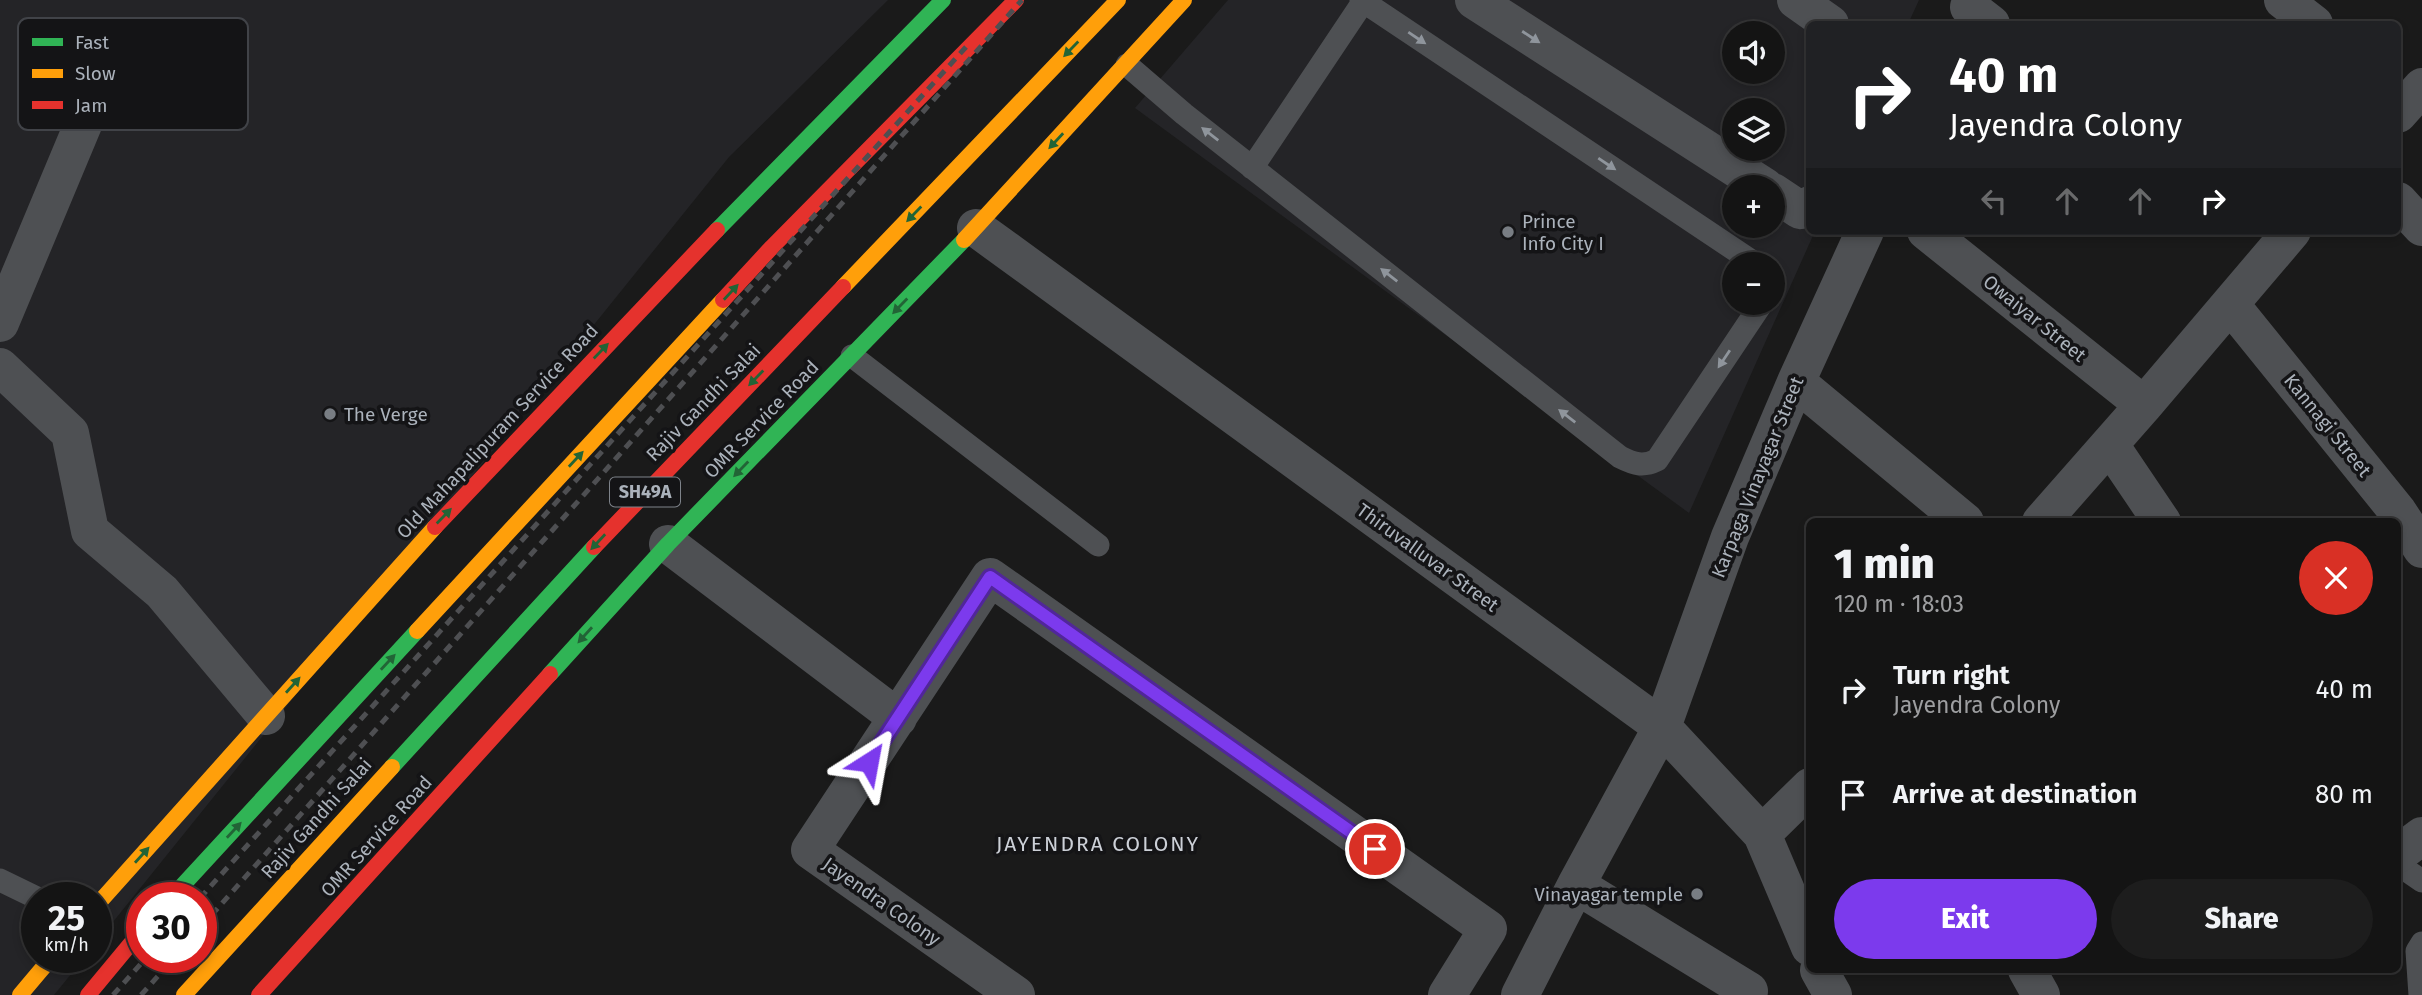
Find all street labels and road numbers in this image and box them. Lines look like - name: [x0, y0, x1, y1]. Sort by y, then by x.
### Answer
- street label: Owaiyar Street: [1979, 270, 2091, 367]
- street label: Old Mahapalipuram Service Road: [392, 319, 603, 543]
- street label: Rajiv Gandhi Salai: [641, 339, 765, 466]
- street label: OMR Service Road: [699, 356, 823, 483]
- street label: Kannagi Street: [2279, 369, 2376, 481]
- street label: Karpaga Vinayagar Street: [1707, 373, 1808, 581]
- road number: SH49A: [610, 478, 680, 506]
- street label: Thiruvalluvar Street: [1352, 498, 1503, 617]
- street label: Rajiv Gandhi Salai: [256, 753, 377, 883]
- street label: OMR Service Road: [316, 771, 437, 902]
- street label: Jayendra Colony: [818, 852, 945, 951]

